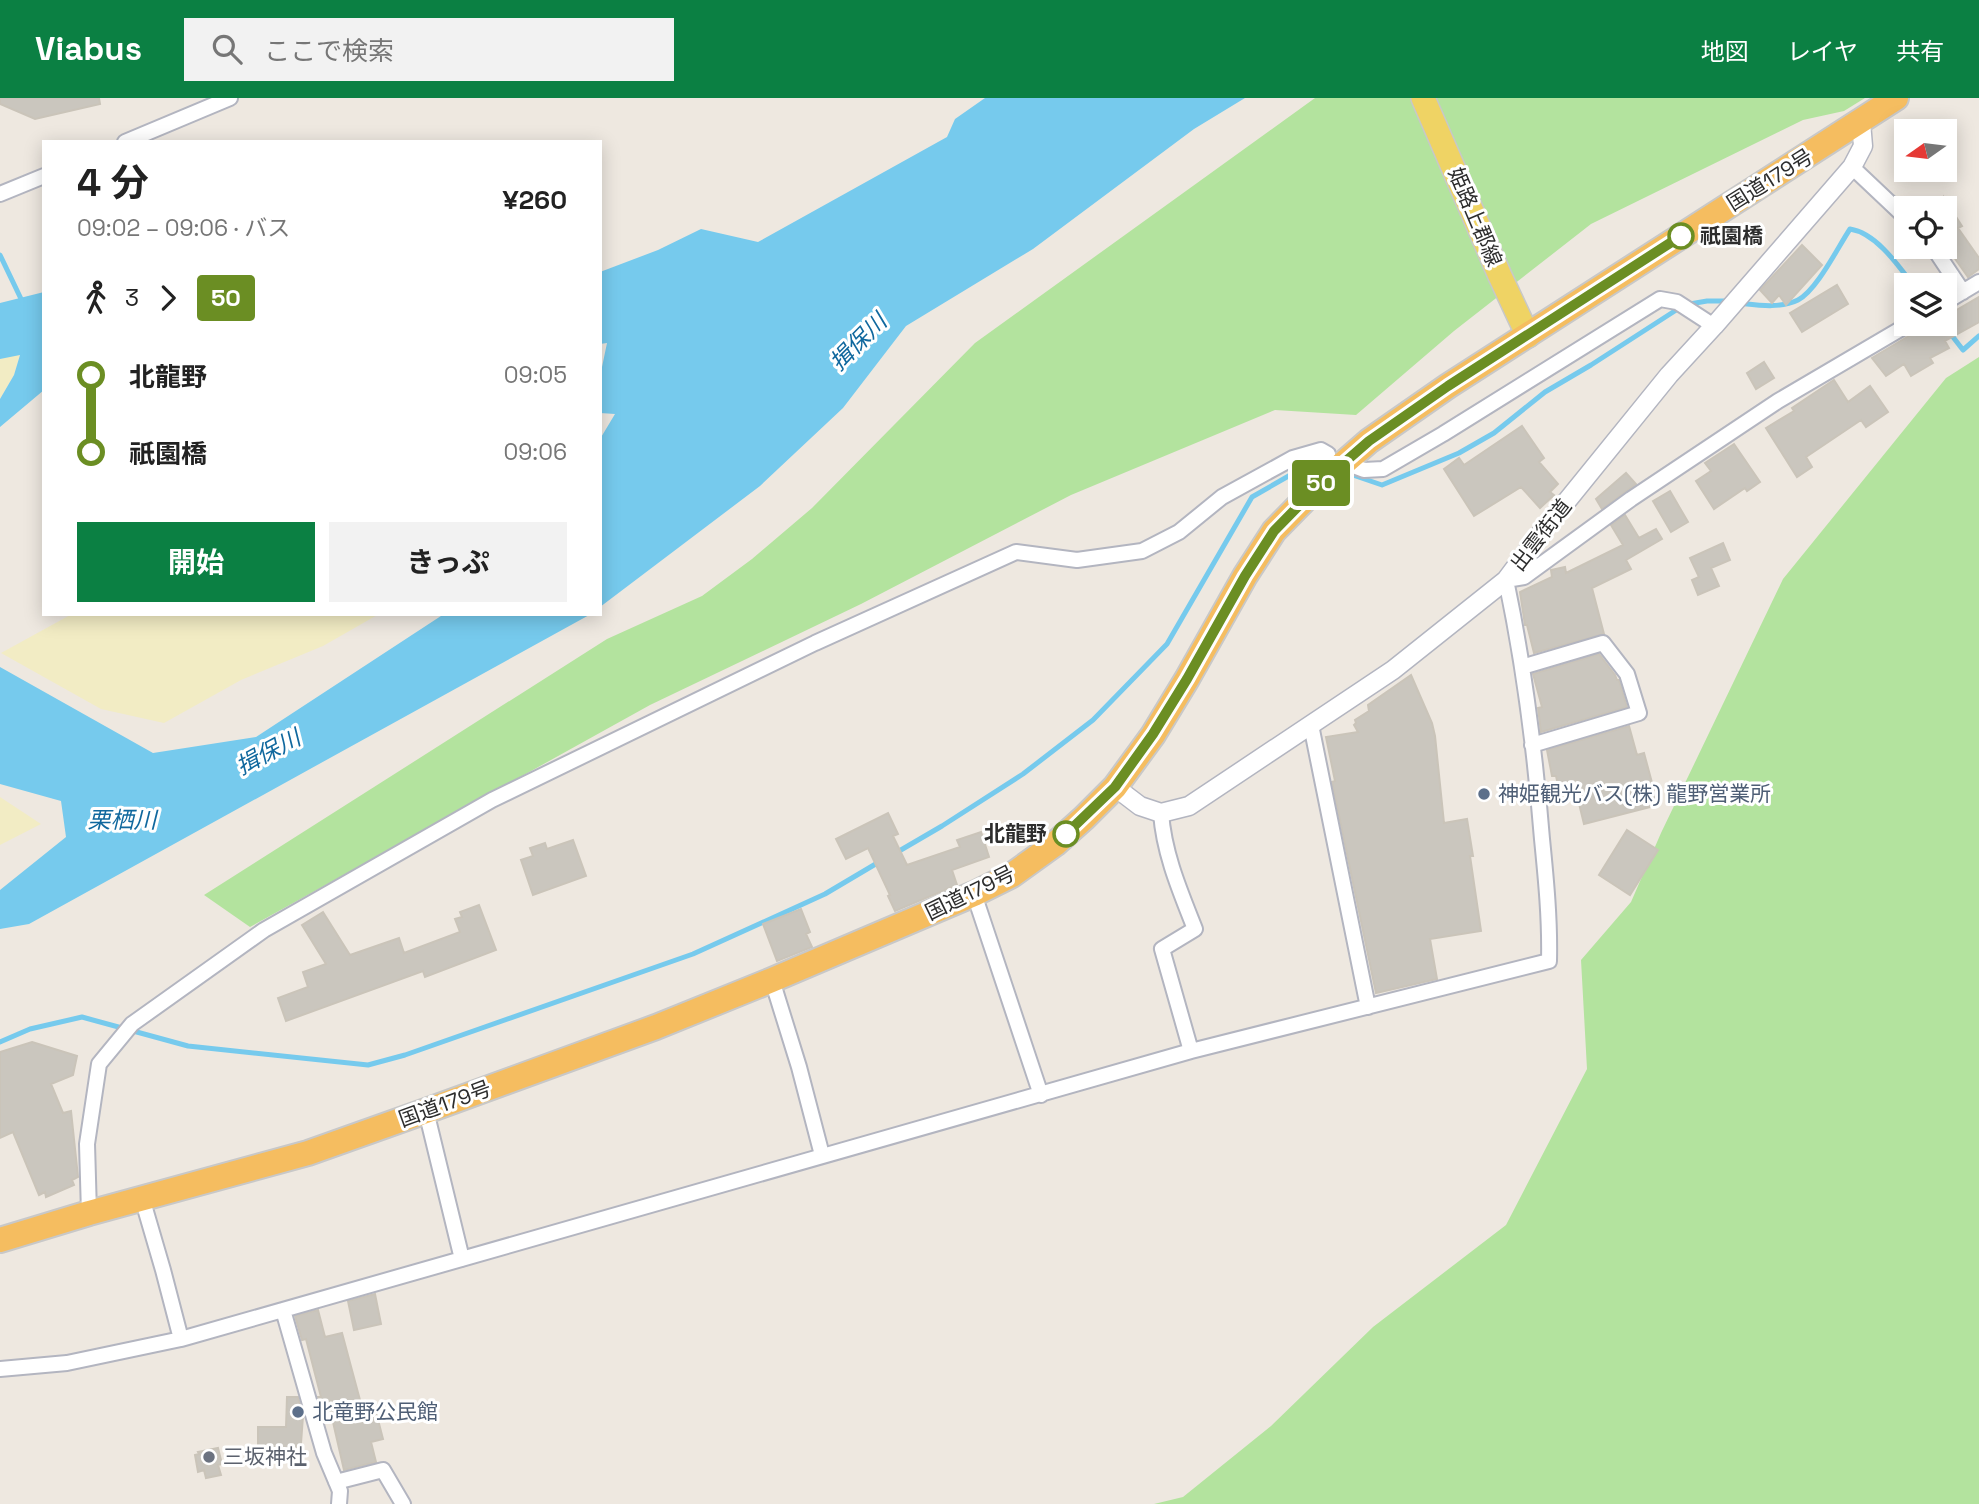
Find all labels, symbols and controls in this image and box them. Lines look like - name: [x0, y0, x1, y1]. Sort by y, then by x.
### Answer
- search box: [184, 18, 674, 81]
- text: Viabus: [35, 28, 142, 70]
- icon: search: [208, 30, 246, 68]
- text: ここで検索: [264, 34, 394, 68]
- text: 地図: [1701, 36, 1749, 67]
- text: レイヤ: [1787, 36, 1858, 67]
- text: 共有: [1896, 36, 1944, 67]
- north arrow: [1894, 119, 1956, 182]
- map controls: [1894, 119, 1957, 336]
- street label: 国道179号: [1722, 143, 1818, 217]
- text: 4 分: [77, 159, 149, 207]
- street label: 姫路上郡線: [1443, 163, 1508, 270]
- text: ¥260: [503, 183, 567, 217]
- button: locate: [1894, 196, 1957, 259]
- text: 09:02 – 09:06 · バス: [77, 213, 290, 243]
- place label: 祇園橋: [1700, 222, 1763, 249]
- marker: 祇園橋: [1668, 223, 1694, 249]
- button: layers: [1894, 273, 1957, 336]
- icon: walk: [77, 279, 115, 317]
- icon: forward: [149, 279, 187, 317]
- text: 50: [211, 282, 241, 313]
- text: 3: [125, 283, 139, 313]
- water label: 揖保川: [823, 305, 895, 377]
- text: 北龍野: [129, 360, 207, 394]
- text: 09:05: [504, 360, 567, 390]
- text: 祇園橋: [129, 437, 207, 471]
- text: 09:06: [504, 437, 567, 467]
- line badge: 50: [1290, 460, 1352, 506]
- text: 50: [1306, 467, 1336, 498]
- street label: 出雲街道: [1504, 493, 1577, 576]
- button: 開始: [77, 522, 315, 602]
- button: きっぷ: [329, 522, 567, 602]
- water label: 揖保川: [230, 721, 308, 781]
- place label: 神姫観光バス(株) 龍野営業所: [1498, 780, 1771, 807]
- marker: 神姫観光バス(株) 龍野営業所: [1476, 786, 1492, 802]
- water label: 栗栖川: [88, 805, 160, 835]
- place label: 北龍野: [984, 820, 1047, 847]
- marker: 北龍野: [1053, 821, 1079, 847]
- street label: 国道179号: [921, 859, 1019, 926]
- street label: 国道179号: [395, 1074, 495, 1133]
- place label: 北竜野公民館: [312, 1398, 438, 1425]
- marker: 北竜野公民館: [290, 1404, 306, 1420]
- place label: 三坂神社: [223, 1443, 307, 1470]
- marker: 三坂神社: [201, 1449, 217, 1465]

